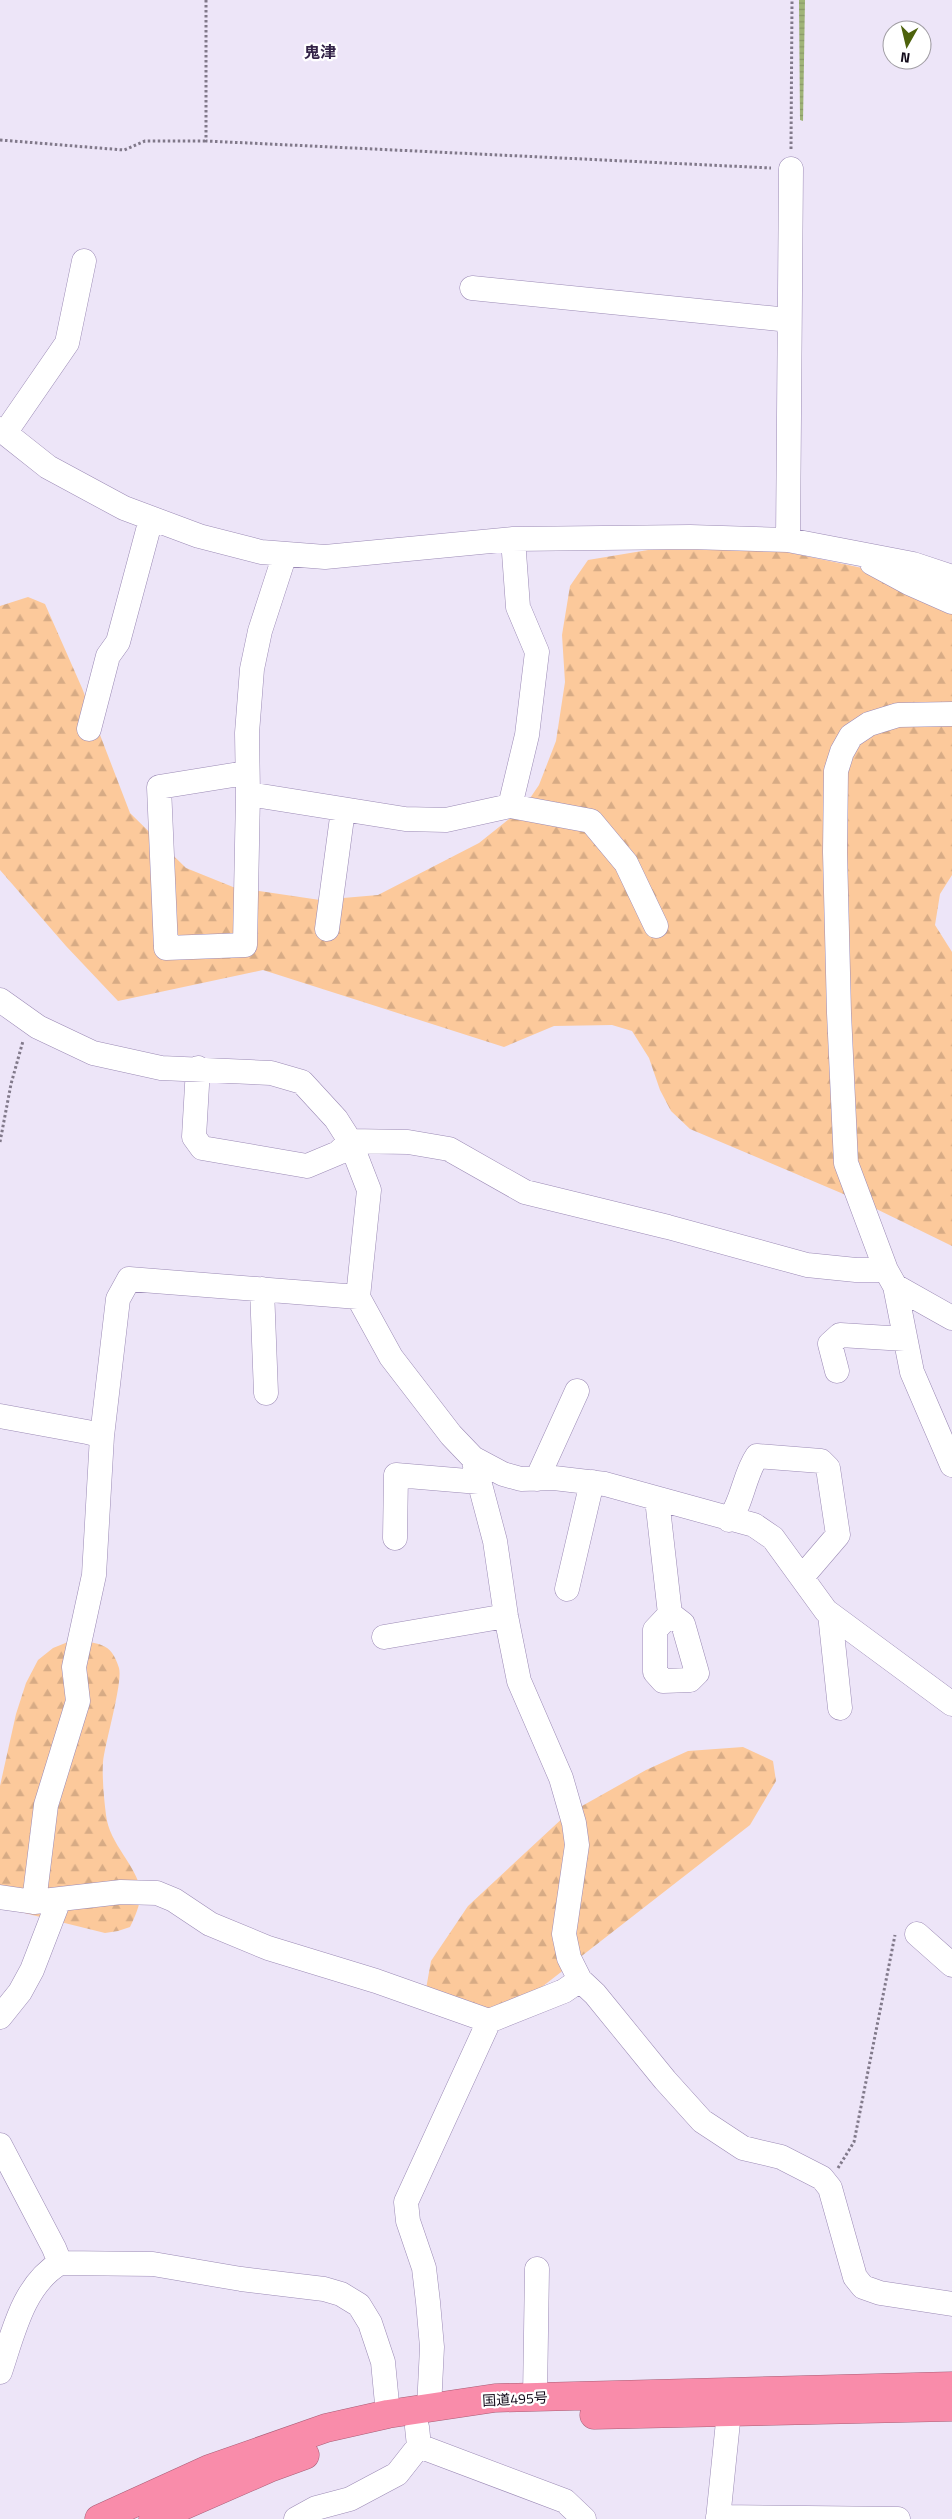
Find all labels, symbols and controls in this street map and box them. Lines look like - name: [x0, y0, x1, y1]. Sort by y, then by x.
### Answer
- north arrow: [882, 20, 932, 70]
- district label: 鬼津: [304, 40, 336, 64]
- text: N: [899, 47, 911, 69]
- street label: 国道495号: [482, 2386, 548, 2411]

